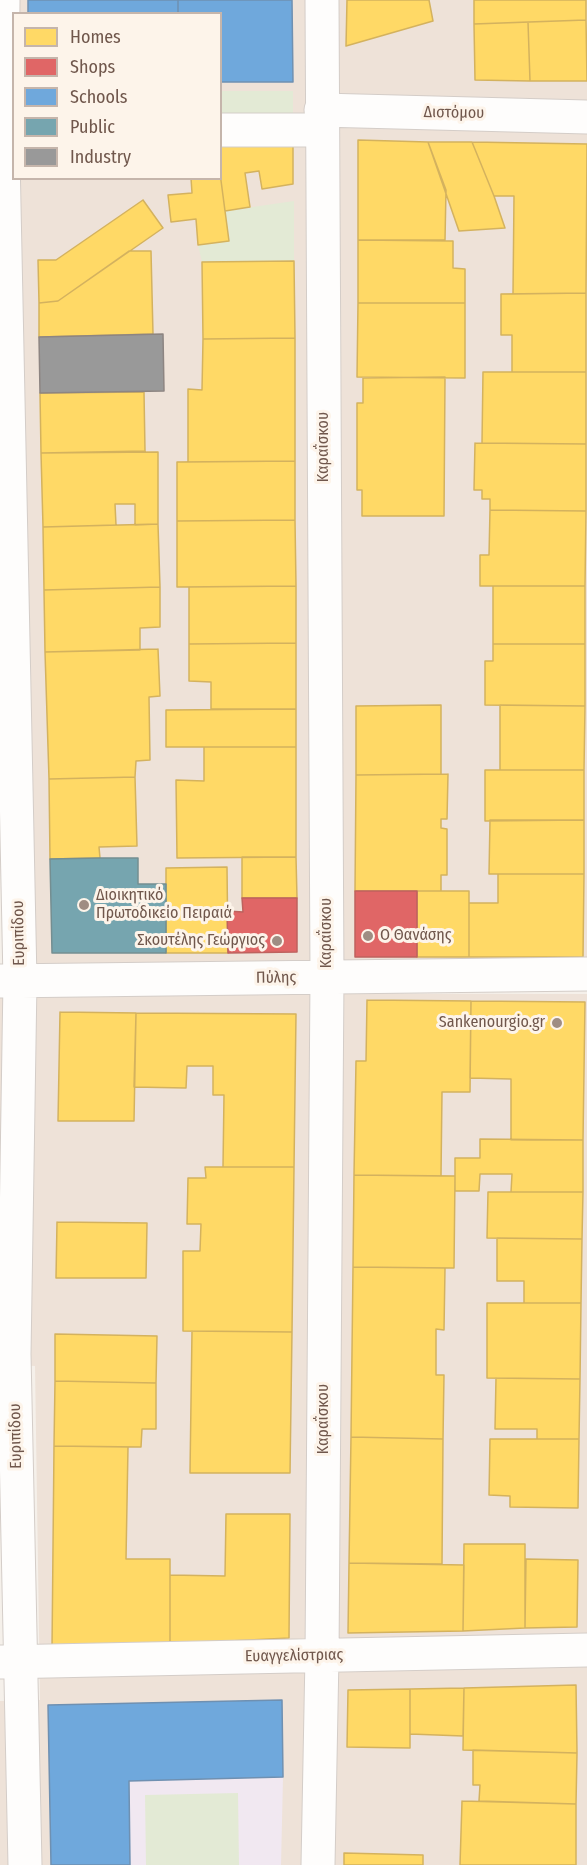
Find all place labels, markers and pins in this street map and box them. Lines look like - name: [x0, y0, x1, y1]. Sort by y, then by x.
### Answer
- place label: Διοικητικό Πρωτοδικείο Πειραιά: [96, 886, 232, 924]
- marker: Διοικητικό Πρωτοδικείο Πειραιά: [77, 898, 91, 912]
- place label: Ο Θανάσης: [380, 926, 452, 946]
- marker: Ο Θανάσης: [361, 929, 375, 943]
- place label: Σκουτέλης Γεώργιος: [137, 931, 265, 951]
- marker: Σκουτέλης Γεώργιος: [270, 934, 284, 948]
- place label: Sankenourgio.gr: [439, 1013, 545, 1033]
- marker: Sankenourgio.gr: [550, 1016, 564, 1030]

